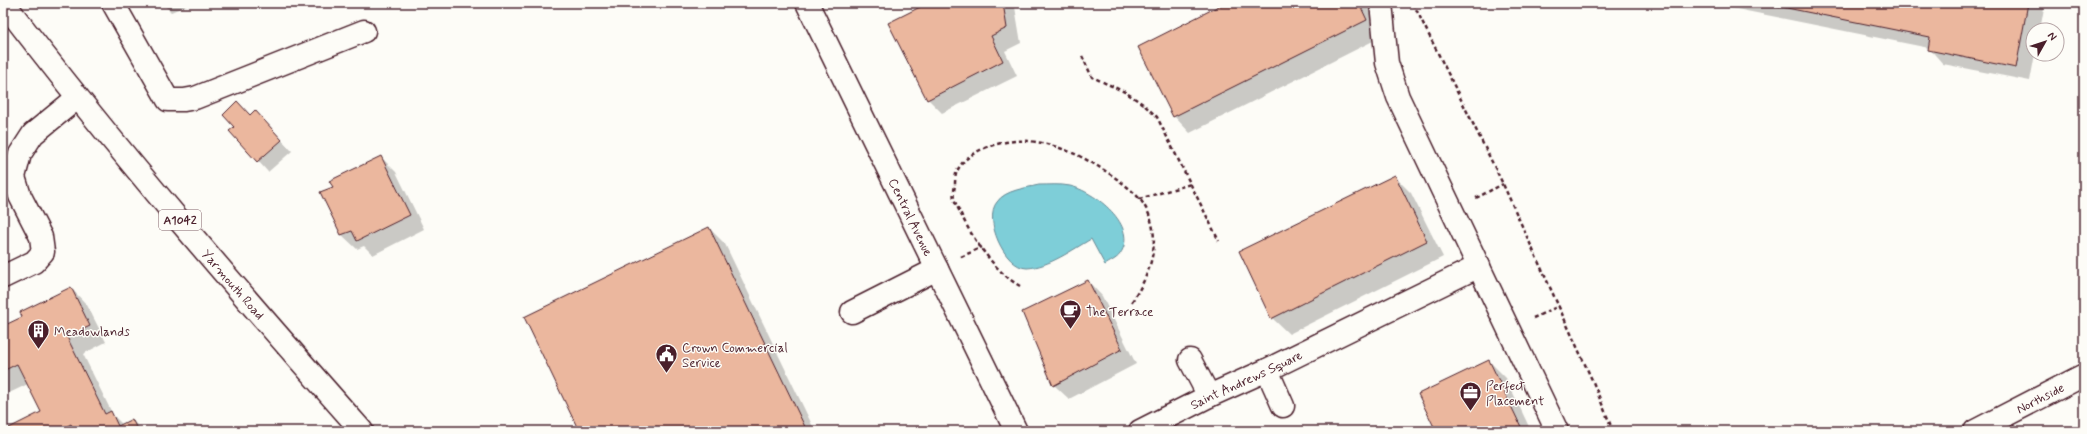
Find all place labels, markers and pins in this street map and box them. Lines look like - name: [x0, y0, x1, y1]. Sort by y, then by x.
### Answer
- cafe icon: The Terrace: [1058, 298, 1084, 331]
- place label: The Terrace: [1086, 304, 1153, 321]
- building icon: Meadowlands: [25, 318, 51, 351]
- place label: Meadowlands: [54, 324, 130, 341]
- place label: Crown Commercial Service: [682, 340, 788, 372]
- public building icon: Crown Commercial Service: [653, 341, 679, 374]
- place label: Perfect Placement: [1486, 378, 1544, 410]
- office icon: Perfect Placement: [1458, 379, 1484, 412]

